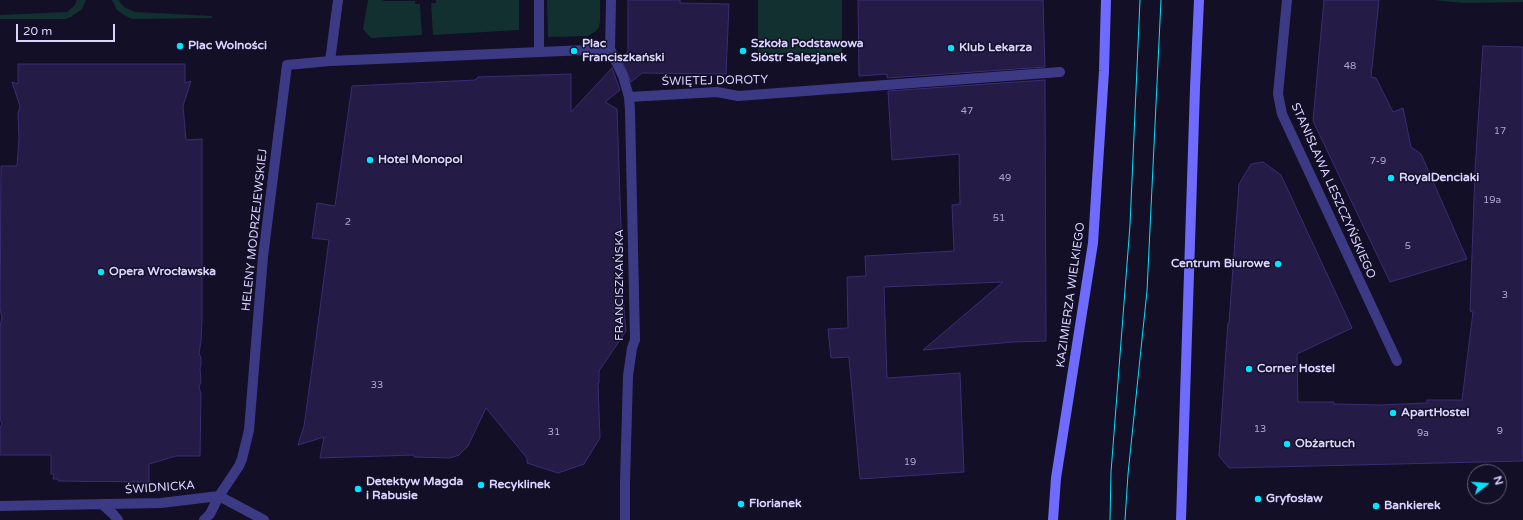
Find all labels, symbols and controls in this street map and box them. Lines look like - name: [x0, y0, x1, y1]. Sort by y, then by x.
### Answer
- scale bar: [18, 16, 117, 42]
- text: 20 m: [23, 24, 52, 38]
- place label: Plac Franciszkański: [582, 37, 664, 65]
- place label: Szkoła Podstawowa Sióstr Salezjanek: [751, 37, 864, 65]
- place label: Plac Wolności: [188, 39, 267, 53]
- marker: Plac Wolności: [175, 41, 185, 51]
- place label: Klub Lekarza: [959, 41, 1032, 55]
- marker: Klub Lekarza: [946, 43, 956, 53]
- marker: Plac Franciszkański: [569, 46, 579, 56]
- marker: Szkoła Podstawowa Sióstr Salezjanek: [738, 46, 748, 56]
- house number: 48: [1344, 60, 1356, 72]
- street label: ŚWIĘTEJ DOROTY: [662, 73, 768, 89]
- street label: STANISŁAWA LESZCZYŃSKIEGO: [1288, 101, 1378, 281]
- house number: 47: [961, 105, 973, 117]
- house number: 17: [1494, 125, 1506, 137]
- street label: HELENY MODRZEJEWSKIEJ: [239, 148, 271, 312]
- place label: Hotel Monopol: [378, 153, 463, 167]
- marker: Hotel Monopol: [365, 155, 375, 165]
- house number: 7-9: [1370, 155, 1386, 167]
- place label: RoyalDenciaki: [1399, 171, 1479, 185]
- house number: 49: [999, 172, 1011, 184]
- marker: RoyalDenciaki: [1386, 173, 1396, 183]
- house number: 19a: [1483, 194, 1501, 206]
- house number: 51: [993, 212, 1005, 224]
- house number: 2: [345, 216, 351, 228]
- street label: KAZIMIERZA WIELKIEGO: [1054, 221, 1088, 369]
- street label: FRANCISZKAŃSKA: [613, 229, 627, 341]
- house number: 5: [1405, 240, 1411, 252]
- place label: Centrum Biurowe: [1171, 257, 1270, 271]
- marker: Centrum Biurowe: [1273, 259, 1283, 269]
- place label: Opera Wrocławska: [109, 265, 216, 279]
- marker: Opera Wrocławska: [96, 267, 106, 277]
- house number: 3: [1502, 289, 1508, 301]
- place label: Corner Hostel: [1257, 362, 1335, 376]
- marker: Corner Hostel: [1244, 364, 1254, 374]
- house number: 33: [371, 379, 383, 391]
- place label: ApartHostel: [1401, 406, 1470, 420]
- marker: ApartHostel: [1388, 408, 1398, 418]
- house number: 13: [1254, 423, 1266, 435]
- house number: 9: [1497, 425, 1503, 437]
- house number: 31: [548, 426, 560, 438]
- house number: 9a: [1417, 427, 1429, 439]
- place label: Obżartuch: [1295, 437, 1355, 451]
- marker: Obżartuch: [1282, 439, 1292, 449]
- house number: 19: [904, 456, 916, 468]
- north arrow: [1467, 464, 1507, 504]
- place label: Detektyw Magda i Rabusie: [366, 475, 463, 503]
- text: N: [1490, 475, 1506, 487]
- street label: ŚWIDNICKA: [125, 478, 195, 498]
- place label: Recyklinek: [489, 478, 550, 492]
- marker: Recyklinek: [476, 480, 486, 490]
- marker: Detektyw Magda i Rabusie: [353, 484, 363, 494]
- place label: Gryfosław: [1266, 492, 1323, 506]
- marker: Gryfosław: [1253, 494, 1263, 504]
- place label: Florianek: [749, 497, 801, 511]
- marker: Florianek: [736, 499, 746, 509]
- place label: Bankierek: [1384, 499, 1440, 513]
- marker: Bankierek: [1371, 501, 1381, 511]

